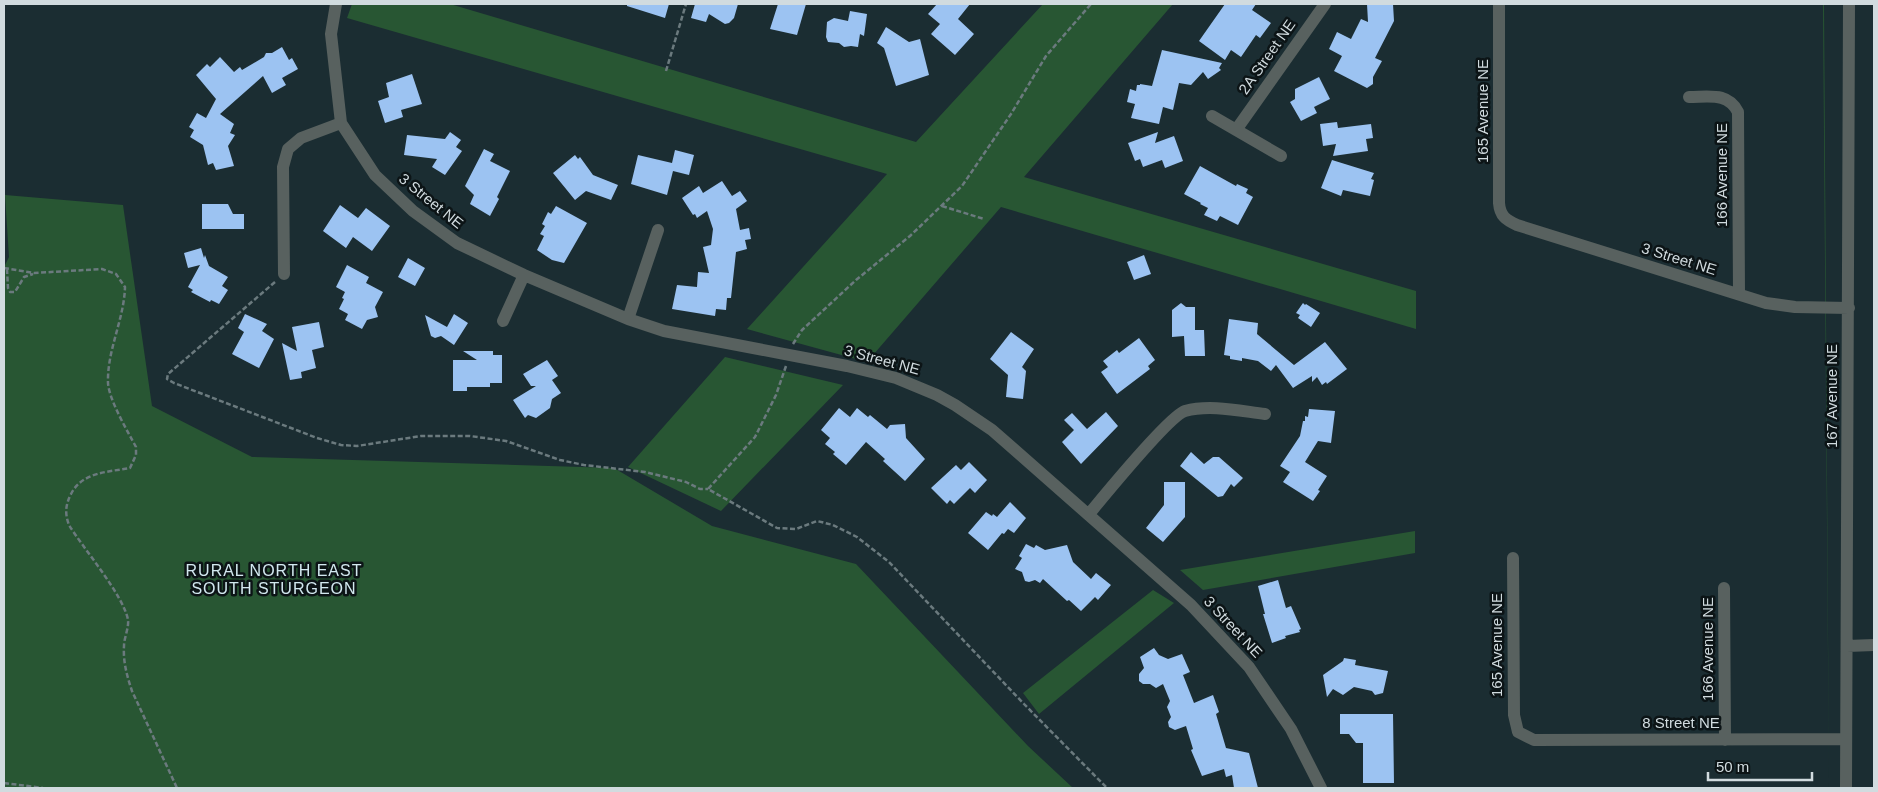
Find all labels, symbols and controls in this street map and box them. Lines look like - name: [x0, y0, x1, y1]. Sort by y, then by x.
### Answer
- street label: 2A Street NE: [1235, 16, 1298, 97]
- street label: 165 Avenue NE: [1474, 59, 1491, 163]
- street label: 166 Avenue NE: [1713, 123, 1730, 227]
- street label: 3 Street NE: [396, 170, 467, 232]
- street label: 3 Street NE: [1640, 239, 1719, 278]
- street label: 3 Street NE: [842, 341, 922, 378]
- street label: 167 Avenue NE: [1823, 344, 1840, 448]
- district label: RURAL NORTH EAST SOUTH STURGEON: [186, 562, 362, 597]
- street label: 3 Street NE: [1201, 593, 1266, 661]
- street label: 165 Avenue NE: [1488, 593, 1505, 697]
- street label: 166 Avenue NE: [1699, 597, 1716, 701]
- street label: 8 Street NE: [1642, 714, 1720, 731]
- scale bar: [1708, 750, 1812, 782]
- text: 50 m: [1716, 758, 1749, 775]

